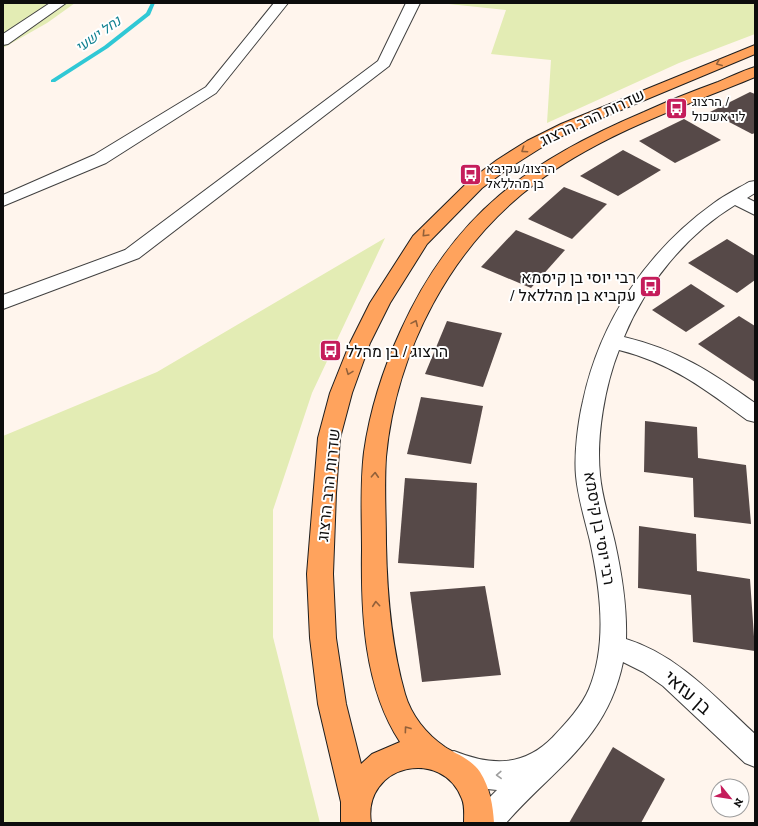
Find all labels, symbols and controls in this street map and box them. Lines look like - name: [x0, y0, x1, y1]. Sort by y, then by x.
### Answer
- water label: נחל ישעי: [72, 12, 125, 56]
- one-way arrow: [715, 59, 722, 67]
- street label: שדרות הרב הרצוג: [537, 85, 648, 150]
- place label: הרצוג / לוי אשכול: [692, 94, 746, 124]
- bus stop icon: הרצוג / לוי אשכול: [663, 95, 689, 121]
- one-way arrow: [521, 146, 528, 153]
- place label: הרצוג/עקיבא בן מהללאל: [486, 161, 555, 191]
- bus stop icon: הרצוג/עקיבא בן מהללאל: [458, 162, 484, 188]
- one-way arrow: [422, 229, 430, 237]
- place label: רבי יוסי בן קיסמא / עקביא בן מהללאל: [509, 268, 636, 305]
- bus stop icon: רבי יוסי בן קיסמא / עקביא בן מהללאל: [638, 273, 664, 299]
- one-way arrow: [410, 319, 418, 327]
- bus stop icon: הרצוג / בן מהלל: [318, 338, 344, 364]
- place label: הרצוג / בן מהלל: [346, 342, 448, 361]
- one-way arrow: [346, 369, 354, 376]
- street label: שדרות הרב הרצוג: [313, 428, 344, 542]
- street label: רבי יוסי בן קיסמא: [580, 470, 619, 586]
- one-way arrow: [370, 471, 379, 478]
- one-way arrow: [372, 601, 381, 607]
- street label: בן עזאי: [659, 666, 716, 719]
- one-way arrow: [405, 726, 412, 733]
- one-way arrow: [496, 770, 502, 779]
- north arrow: [710, 778, 750, 818]
- text: N: [730, 796, 746, 810]

